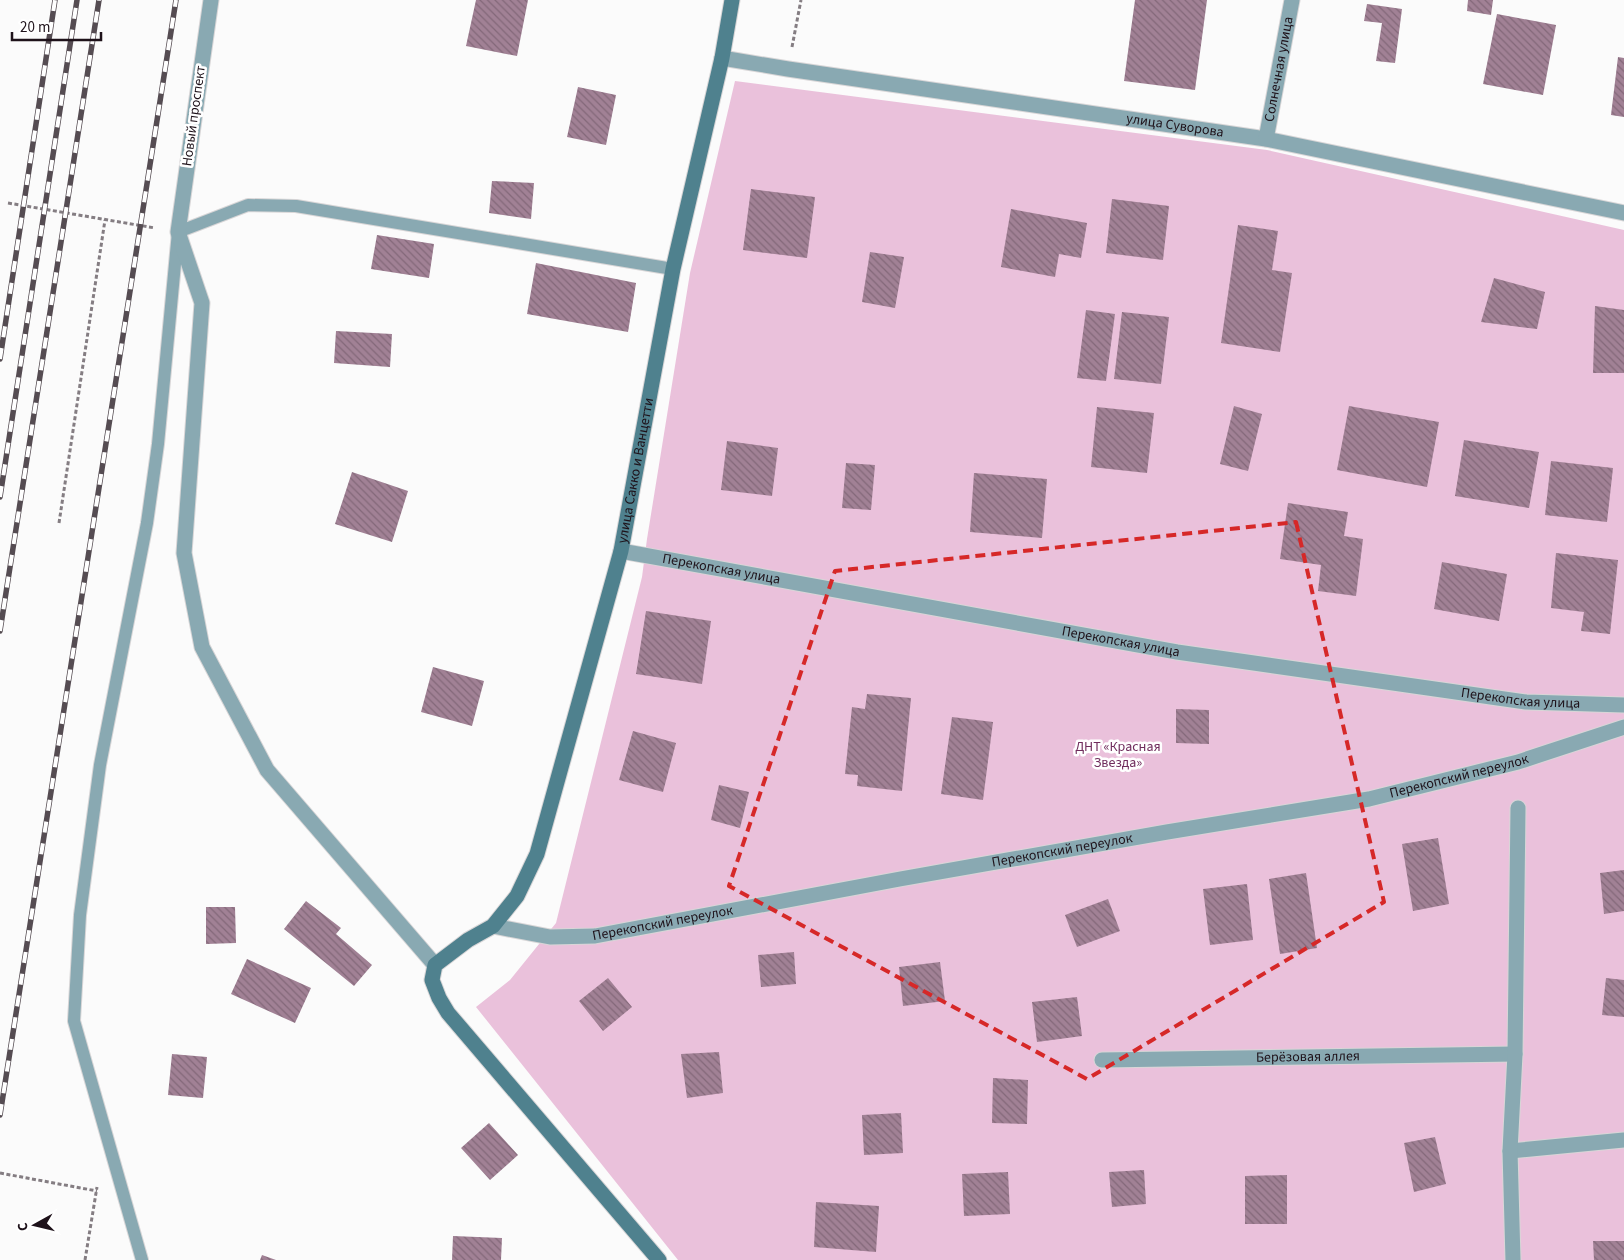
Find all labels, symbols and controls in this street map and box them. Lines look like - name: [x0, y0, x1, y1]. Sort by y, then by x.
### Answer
- scale bar: [12, 10, 101, 42]
- street label: Солнечная улица: [1259, 15, 1299, 124]
- text: 20 m: [20, 17, 50, 38]
- street label: Новый проспект: [177, 64, 211, 168]
- street label: улица Суворова: [1125, 109, 1225, 143]
- street label: улица Сакко и Ванцетти: [613, 396, 659, 545]
- street label: Перекопская улица: [661, 549, 782, 590]
- street label: Перекопская улица: [1060, 621, 1182, 662]
- street label: Перекопская улица: [1460, 683, 1581, 714]
- park label: ДНТ «Красная Звезда»: [1075, 737, 1161, 773]
- street label: Перекопский переулок: [1388, 749, 1531, 804]
- street label: Перекопский переулок: [990, 828, 1134, 873]
- street label: Перекопский переулок: [591, 900, 735, 946]
- street label: Берёзовая аллея: [1256, 1046, 1360, 1068]
- north arrow: [10, 1200, 60, 1250]
- text: С: [13, 1221, 34, 1232]

